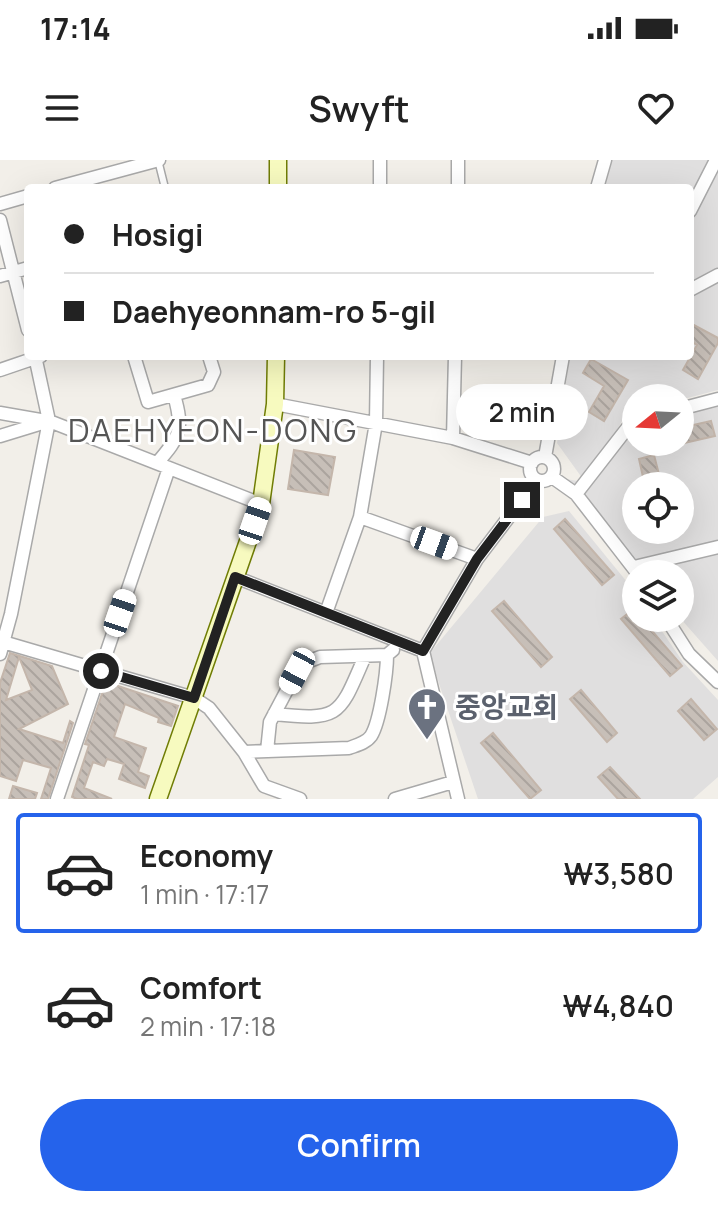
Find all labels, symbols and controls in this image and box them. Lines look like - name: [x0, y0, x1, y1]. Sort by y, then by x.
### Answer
- text: 17:14: [40, 8, 111, 49]
- text: Swyft: [308, 84, 410, 133]
- icon: menu: [40, 86, 84, 130]
- icon: heart: [634, 86, 678, 130]
- text: Hosigi: [112, 214, 203, 255]
- text: Daehyeonnam-ro 5-gil: [112, 291, 436, 332]
- callout: 2 min: [456, 384, 588, 440]
- north arrow: [622, 384, 694, 456]
- map controls: [622, 384, 694, 632]
- text: 2 min: [489, 394, 555, 430]
- district label: DAEHYEON-DONG: [68, 408, 358, 452]
- button: locate: [622, 472, 694, 544]
- route end: [504, 482, 540, 518]
- car: [236, 494, 274, 548]
- car: [407, 524, 461, 562]
- button: layers: [622, 560, 694, 632]
- car: [101, 586, 139, 640]
- car: [275, 644, 319, 698]
- route start: [83, 653, 119, 689]
- church icon: 중앙교회: [406, 686, 448, 741]
- place label: 중앙교회: [455, 687, 558, 725]
- text: Economy: [140, 835, 273, 876]
- icon: car: [44, 837, 116, 909]
- text: ₩3,580: [563, 853, 674, 894]
- text: 1 min · 17:17: [140, 876, 269, 912]
- text: Comfort: [140, 967, 262, 1008]
- icon: car: [44, 969, 116, 1041]
- text: ₩4,840: [563, 985, 674, 1026]
- text: 2 min · 17:18: [140, 1008, 276, 1044]
- button: Confirm: [40, 1099, 678, 1191]

